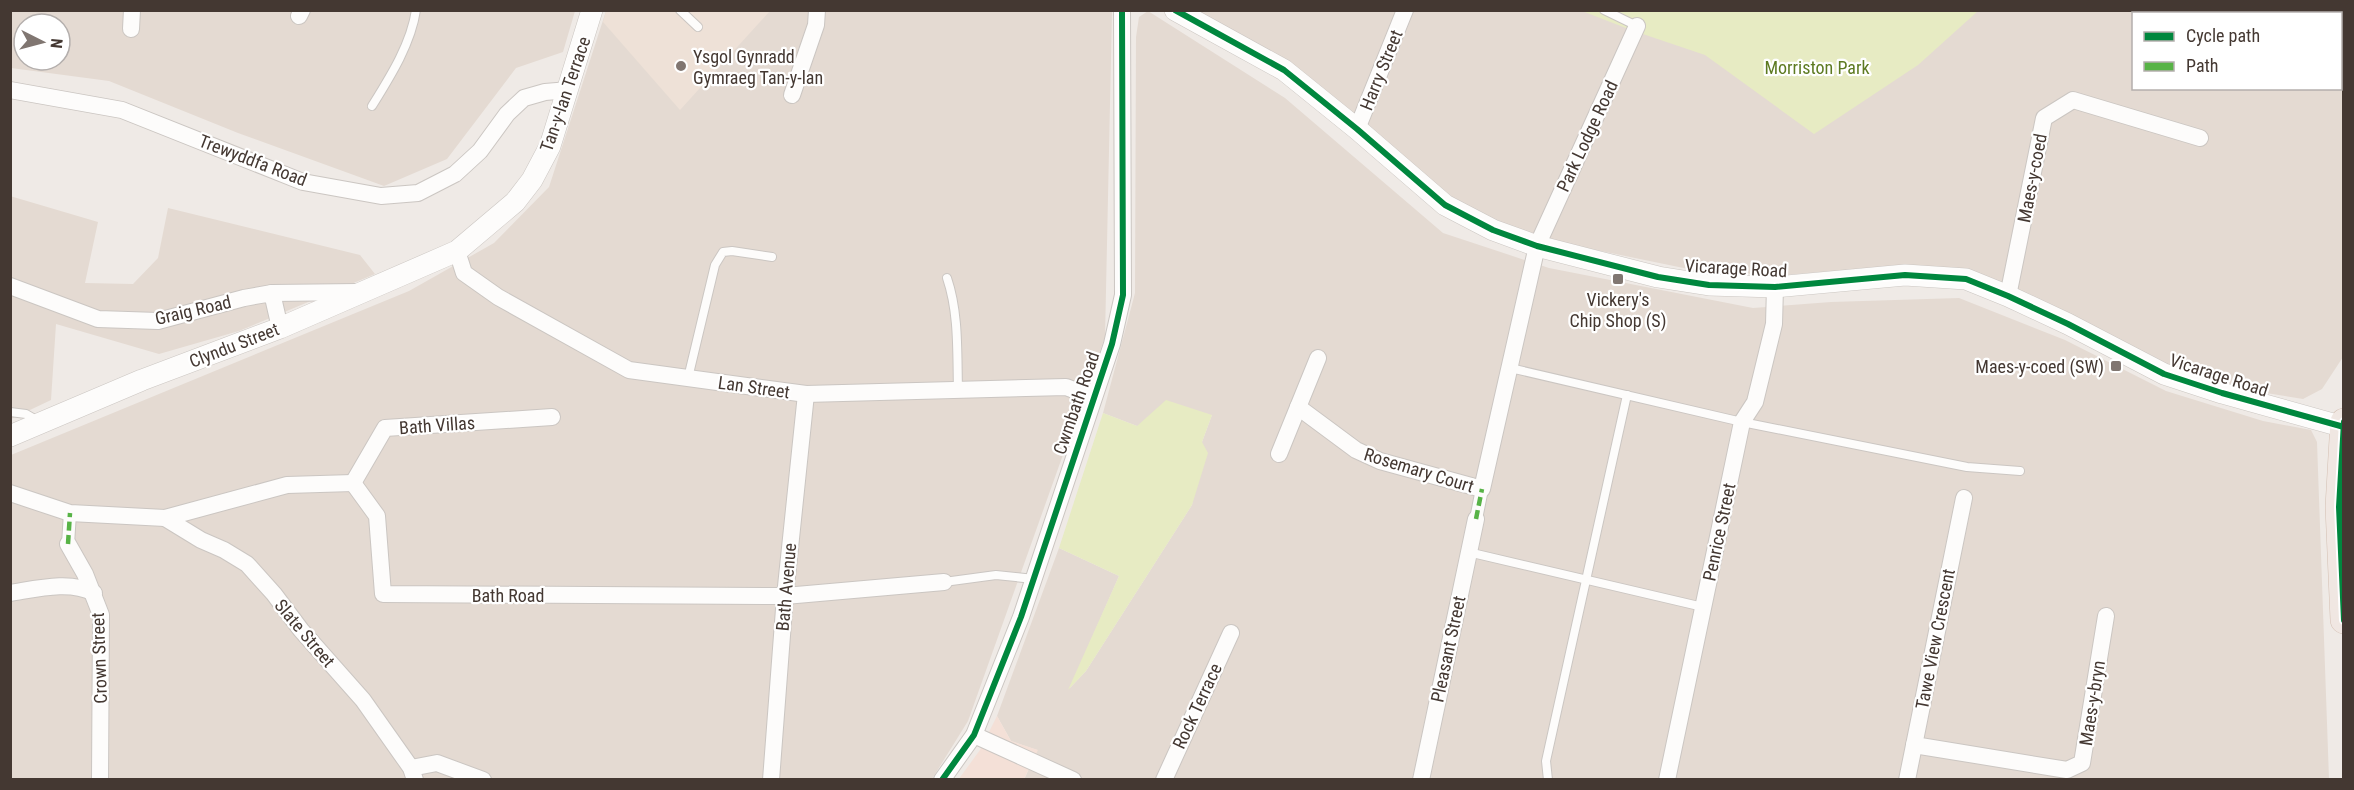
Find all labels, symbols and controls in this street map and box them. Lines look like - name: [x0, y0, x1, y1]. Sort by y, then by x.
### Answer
- north arrow: [12, 12, 72, 72]
- legend: [2132, 12, 2342, 90]
- text: Cycle path: [2186, 25, 2260, 46]
- street label: Harry Street: [1355, 27, 1407, 113]
- street label: Tan-y-lan Terrace: [535, 34, 595, 154]
- text: N: [46, 38, 66, 49]
- place label: Ysgol Gynradd Gymraeg Tan-y-lan: [693, 46, 823, 88]
- text: Path: [2186, 55, 2219, 76]
- park label: Morriston Park: [1764, 57, 1870, 78]
- marker: Ysgol Gynradd Gymraeg Tan-y-lan: [674, 59, 688, 73]
- street label: Park Lodge Road: [1552, 77, 1622, 195]
- street label: Trewyddfa Road: [196, 130, 310, 190]
- street label: Maes-y-coed: [2013, 132, 2051, 224]
- street label: Vicarage Road: [1684, 255, 1788, 281]
- marker: Vickery's Chip Shop (S): [1611, 272, 1625, 286]
- place label: Vickery's Chip Shop (S): [1570, 289, 1666, 332]
- street label: Graig Road: [153, 291, 233, 329]
- street label: Clyndu Street: [186, 318, 282, 372]
- street label: Cwmbath Road: [1049, 349, 1103, 457]
- street label: Vicarage Road: [2167, 349, 2271, 401]
- place label: Maes-y-coed (SW): [1975, 356, 2104, 378]
- marker: Maes-y-coed (SW): [2109, 359, 2123, 373]
- street label: Lan Street: [717, 372, 791, 402]
- street label: Bath Villas: [398, 412, 476, 438]
- street label: Rosemary Court: [1361, 443, 1477, 497]
- street label: Penrice Street: [1698, 481, 1740, 583]
- street label: Bath Avenue: [772, 542, 800, 632]
- street label: Tawe View Crescent: [1911, 567, 1959, 711]
- street label: Bath Road: [472, 585, 544, 606]
- street label: Pleasant Street: [1426, 594, 1470, 704]
- street label: Slate Street: [271, 595, 339, 671]
- street label: Crown Street: [87, 612, 111, 704]
- street label: Maes-y-bryn: [2075, 659, 2109, 747]
- street label: Rock Terrace: [1168, 660, 1226, 752]

